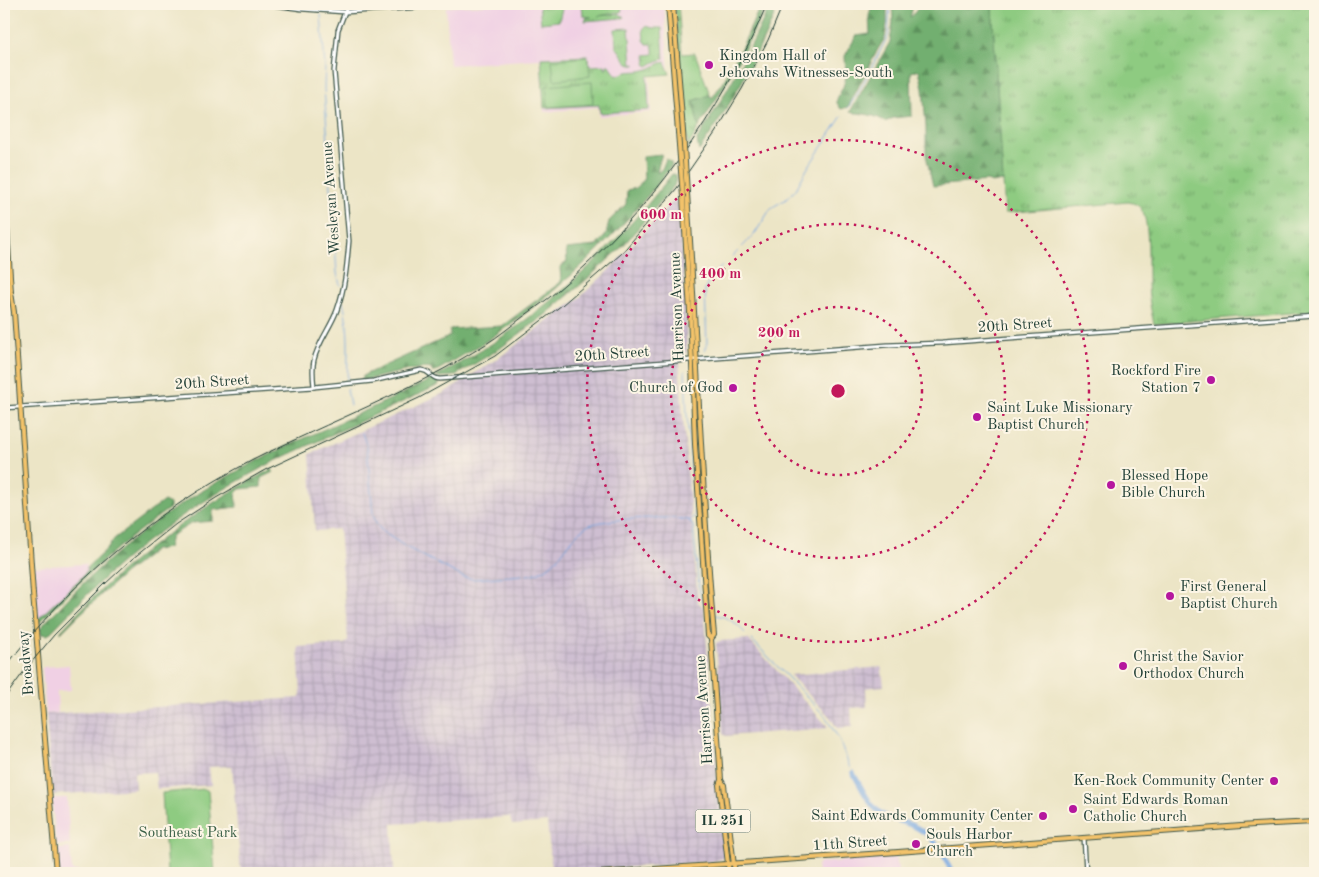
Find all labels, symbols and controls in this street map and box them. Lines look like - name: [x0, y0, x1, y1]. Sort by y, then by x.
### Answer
- place label: Kingdom Hall of Jehovahs Witnesses-South: [719, 49, 893, 81]
- marker: Kingdom Hall of Jehovahs Witnesses-South: [703, 59, 715, 71]
- street label: Wesleyan Avenue: [321, 141, 343, 255]
- text: 600 m: [640, 208, 682, 223]
- street label: Harrison Avenue: [669, 252, 687, 362]
- text: 400 m: [699, 267, 741, 282]
- street label: 20th Street: [977, 316, 1053, 336]
- text: 200 m: [758, 326, 800, 341]
- street label: 20th Street: [574, 345, 650, 365]
- place label: Rockford Fire Station 7: [1111, 364, 1201, 396]
- street label: 20th Street: [174, 373, 250, 393]
- marker: Rockford Fire Station 7: [1205, 374, 1217, 386]
- place label: Church of God: [629, 381, 723, 396]
- marker: Church of God: [727, 382, 739, 394]
- centre of rings: [829, 382, 847, 400]
- place label: Saint Luke Missionary Baptist Church: [987, 401, 1133, 433]
- marker: Saint Luke Missionary Baptist Church: [971, 411, 983, 423]
- place label: Blessed Hope Bible Church: [1121, 469, 1208, 501]
- marker: Blessed Hope Bible Church: [1105, 479, 1117, 491]
- place label: First General Baptist Church: [1180, 580, 1278, 612]
- marker: First General Baptist Church: [1164, 590, 1176, 602]
- street label: Broadway: [17, 630, 37, 696]
- place label: Christ the Savior Orthodox Church: [1133, 650, 1244, 682]
- street label: Harrison Avenue: [694, 655, 716, 765]
- marker: Christ the Savior Orthodox Church: [1117, 660, 1129, 672]
- place label: Ken-Rock Community Center: [1073, 774, 1264, 789]
- marker: Ken-Rock Community Center: [1268, 775, 1280, 787]
- place label: Saint Edwards Roman Catholic Church: [1083, 793, 1228, 825]
- marker: Saint Edwards Roman Catholic Church: [1067, 803, 1079, 815]
- road number: IL 251: [696, 809, 750, 832]
- place label: Saint Edwards Community Center: [811, 809, 1033, 824]
- marker: Saint Edwards Community Center: [1037, 810, 1049, 822]
- park label: Southeast Park: [138, 826, 238, 841]
- place label: Souls Harbor Church: [926, 828, 1012, 860]
- street label: 11th Street: [812, 834, 888, 854]
- marker: Souls Harbor Church: [910, 838, 922, 850]

